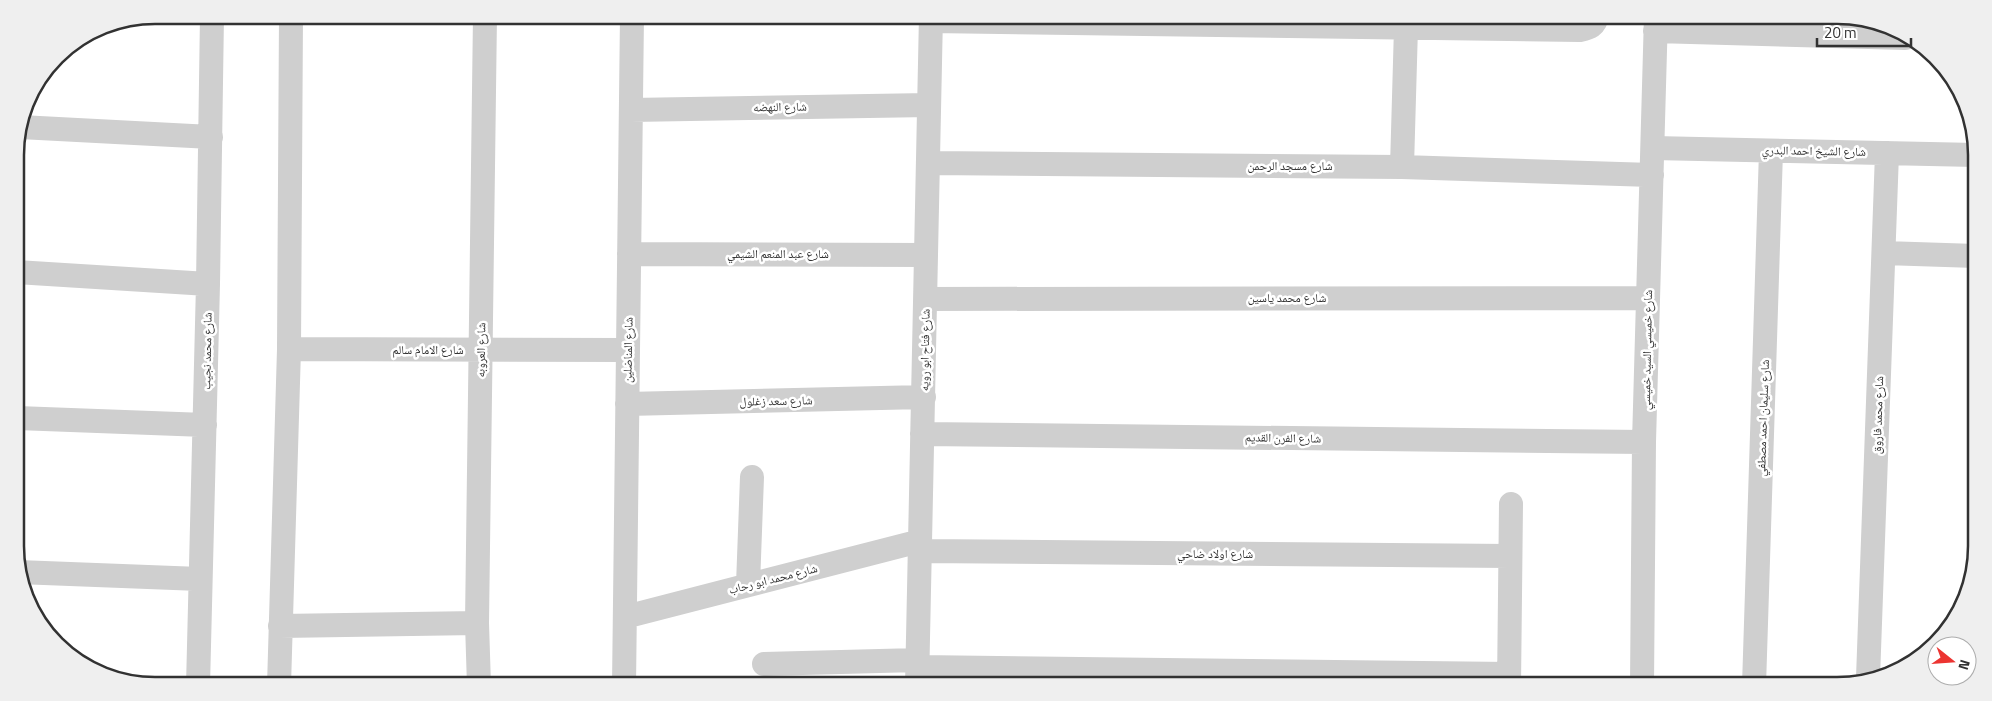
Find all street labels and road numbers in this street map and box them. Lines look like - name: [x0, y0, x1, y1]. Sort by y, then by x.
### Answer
- street label: شارع النهضه: [753, 97, 807, 116]
- street label: شارع الشيخ احمد البدري: [1762, 140, 1866, 162]
- street label: شارع مسجد الرحمن: [1247, 156, 1333, 175]
- street label: شارع عبد المنعم الشيمي: [727, 244, 829, 264]
- street label: شارع محمد ياسين: [1248, 288, 1326, 307]
- street label: شارع خميسي السيد خميسي: [1636, 290, 1658, 410]
- street label: شارع فتاح ابو رويه: [914, 309, 935, 391]
- street label: شارع محمد نجيب: [196, 312, 217, 390]
- street label: شارع المناضلين: [617, 317, 638, 383]
- street label: شارع العروبه: [471, 322, 490, 378]
- street label: شارع الامام سالم: [392, 340, 464, 359]
- street label: شارع سليمان احمد مصطفي: [1751, 359, 1775, 477]
- street label: شارع محمد فاروق: [1867, 375, 1888, 454]
- street label: شارع سعد زغلول: [739, 390, 813, 411]
- street label: شارع الفرن القديم: [1245, 427, 1321, 448]
- street label: شارع اولاد ضاحي: [1177, 544, 1253, 564]
- street label: شارع محمد ابو رحاب: [726, 558, 820, 599]

